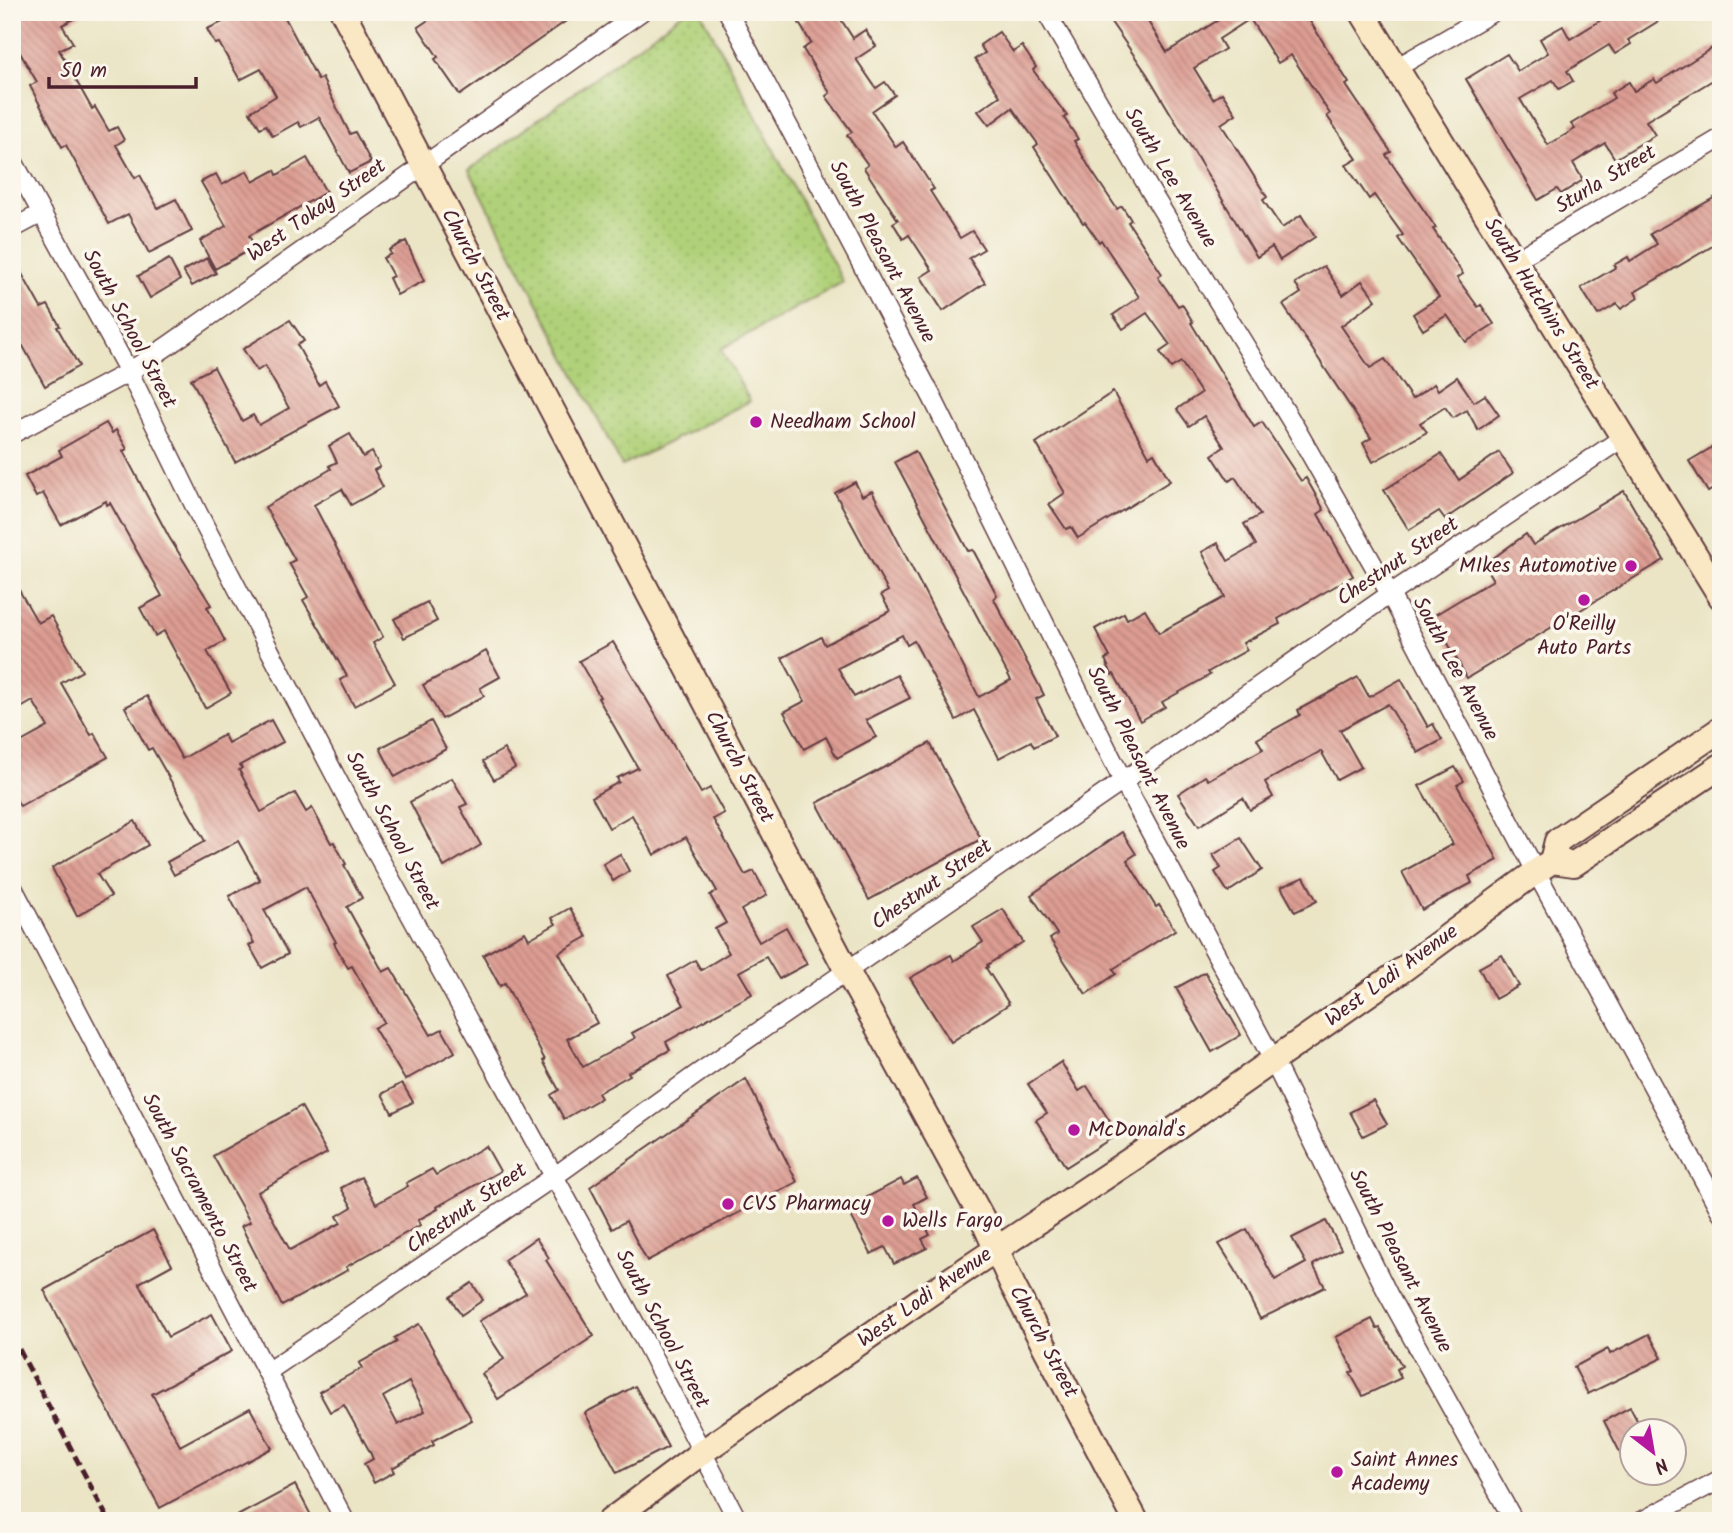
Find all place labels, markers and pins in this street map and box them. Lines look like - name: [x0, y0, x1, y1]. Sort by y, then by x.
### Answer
- place label: Needham School: [770, 406, 916, 439]
- marker: Needham School: [748, 414, 764, 430]
- place label: MIkes Automotive: [1459, 550, 1618, 583]
- marker: MIkes Automotive: [1623, 558, 1639, 574]
- marker: O'Reilly Auto Parts: [1576, 592, 1592, 608]
- place label: O'Reilly Auto Parts: [1537, 608, 1631, 665]
- place label: McDonald's: [1088, 1114, 1186, 1147]
- marker: McDonald's: [1066, 1122, 1082, 1138]
- place label: CVS Pharmacy: [742, 1188, 871, 1221]
- marker: CVS Pharmacy: [720, 1196, 736, 1212]
- place label: Wells Fargo: [902, 1205, 1003, 1238]
- marker: Wells Fargo: [880, 1213, 896, 1229]
- place label: Saint Annes Academy: [1351, 1444, 1458, 1501]
- marker: Saint Annes Academy: [1329, 1464, 1345, 1480]

